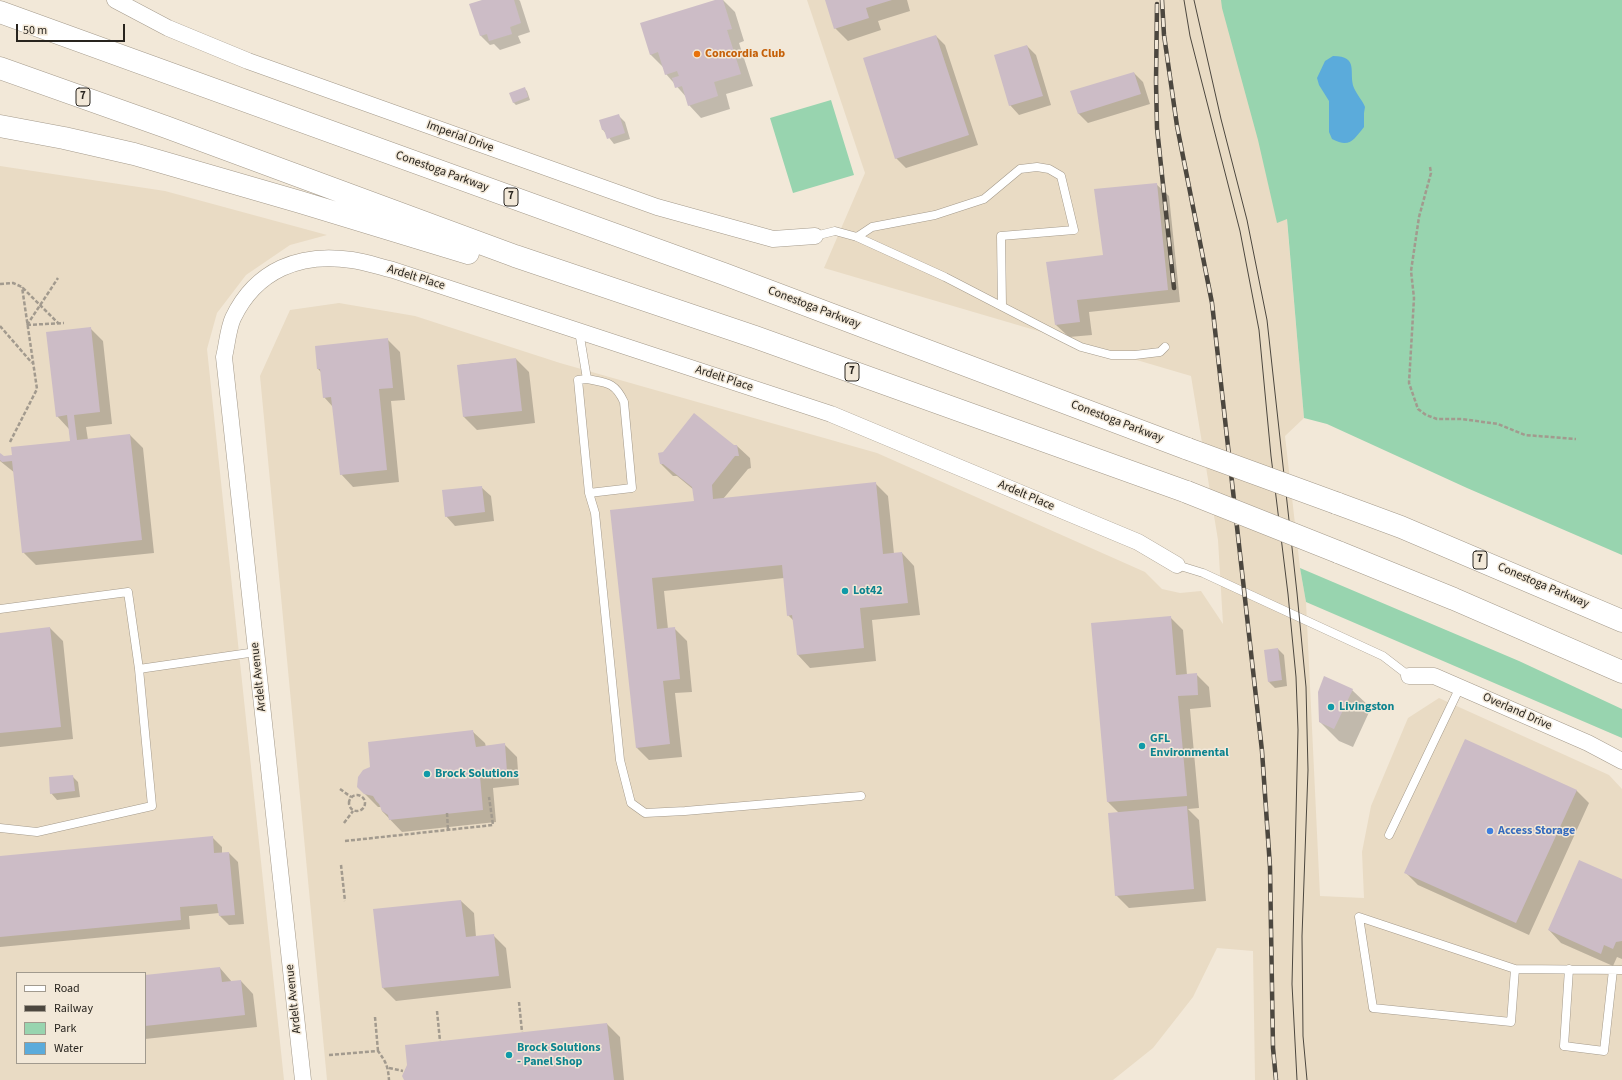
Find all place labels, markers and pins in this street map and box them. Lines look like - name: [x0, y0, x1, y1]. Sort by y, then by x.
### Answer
- place label: Concordia Club: [705, 47, 785, 61]
- marker: Concordia Club: [692, 49, 702, 59]
- place label: Lot42: [853, 584, 883, 598]
- marker: Lot42: [840, 586, 850, 596]
- place label: Livingston: [1339, 700, 1394, 714]
- marker: Livingston: [1326, 702, 1336, 712]
- place label: GFL Environmental: [1150, 732, 1229, 760]
- marker: GFL Environmental: [1137, 741, 1147, 751]
- place label: Brock Solutions: [435, 767, 518, 781]
- marker: Brock Solutions: [422, 769, 432, 779]
- place label: Access Storage: [1498, 824, 1575, 838]
- marker: Access Storage: [1485, 826, 1495, 836]
- place label: Brock Solutions - Panel Shop: [517, 1041, 600, 1069]
- marker: Brock Solutions - Panel Shop: [504, 1050, 514, 1060]

